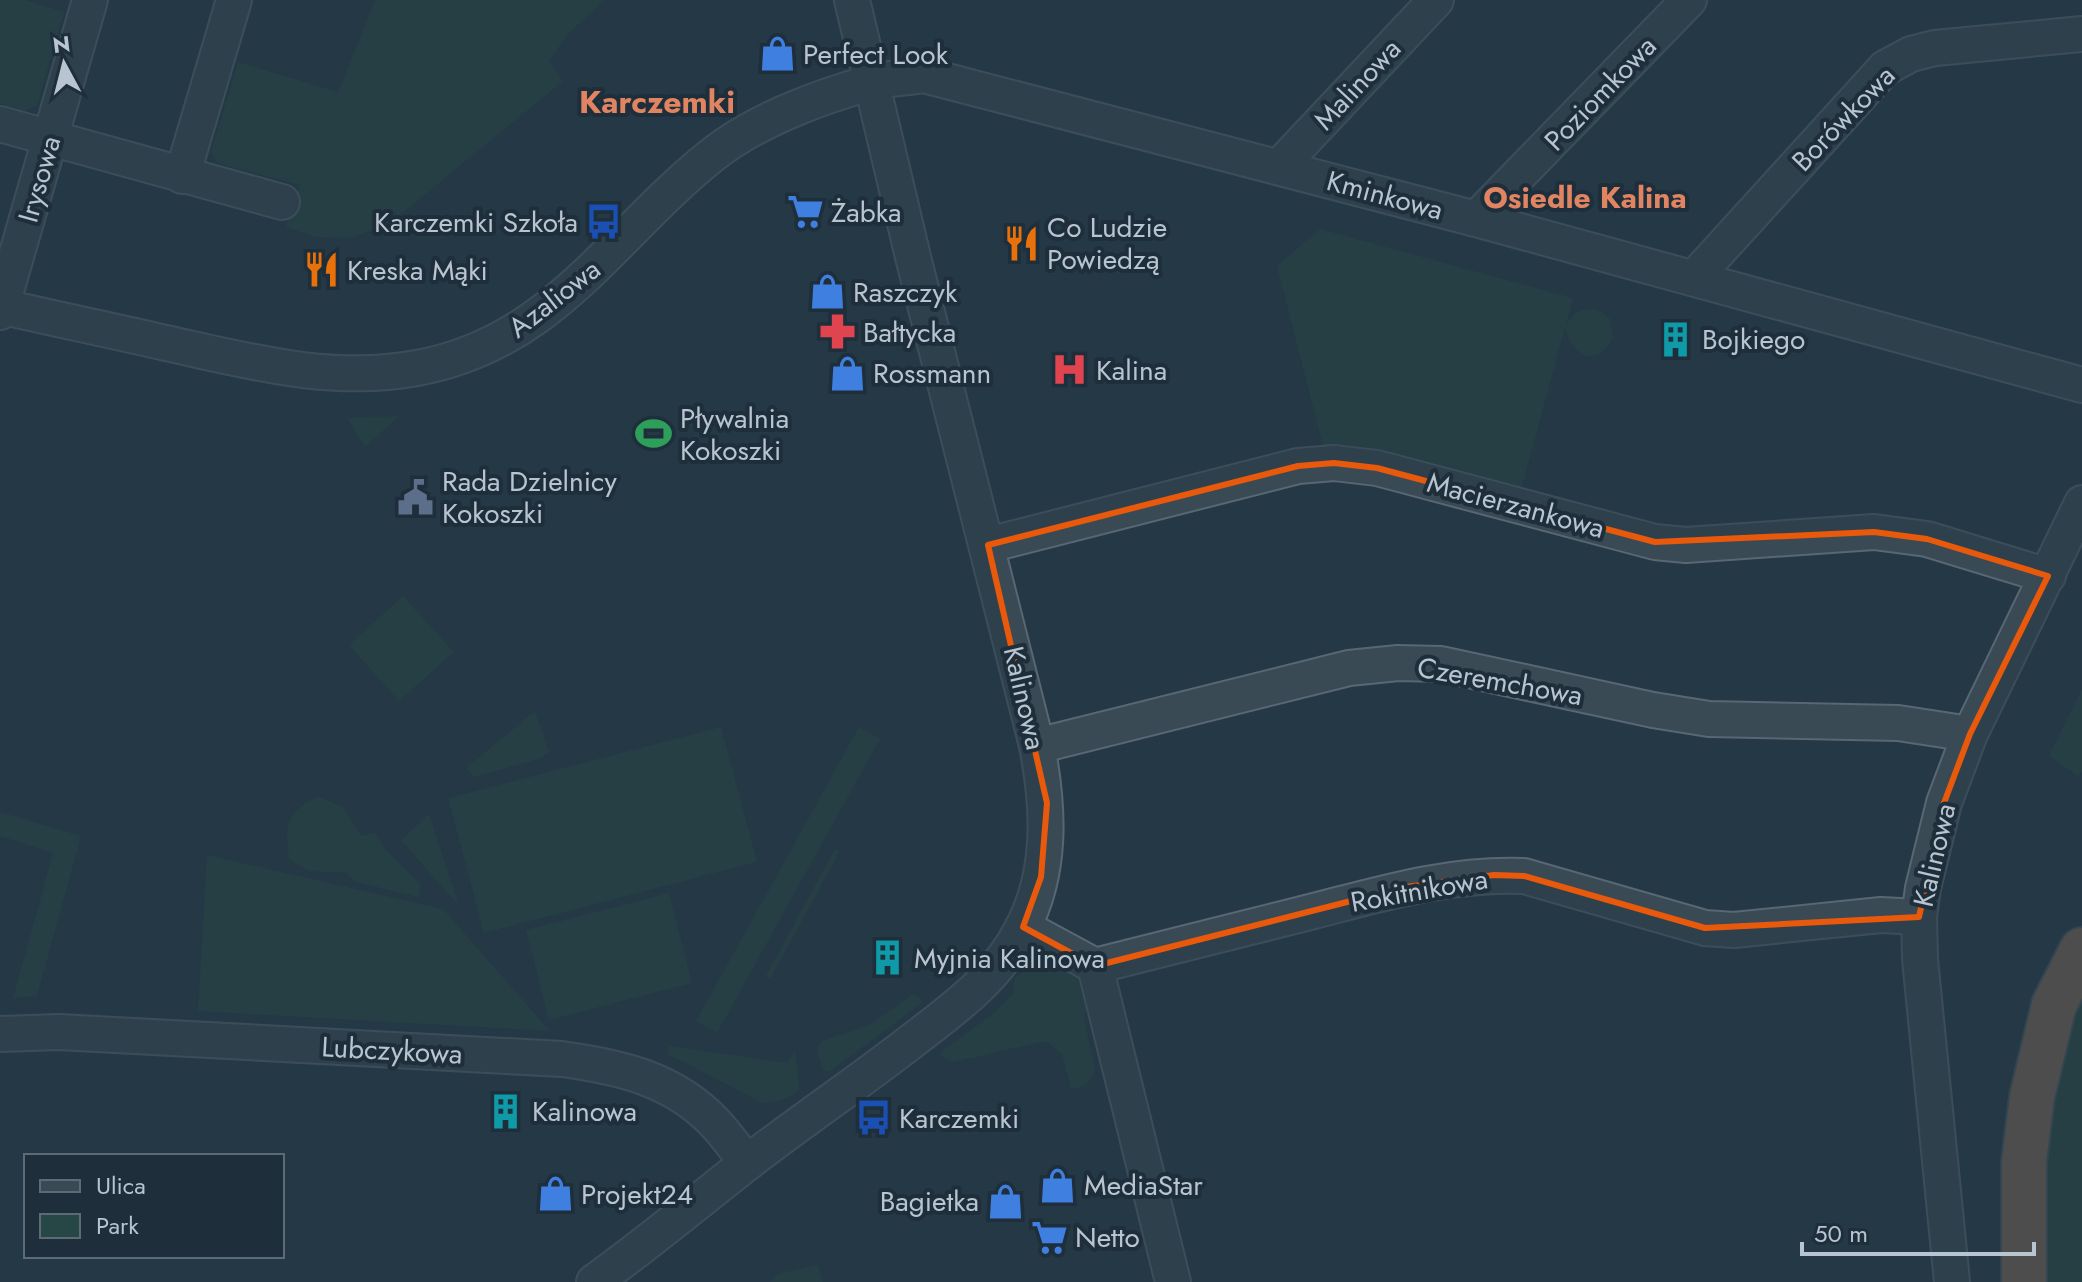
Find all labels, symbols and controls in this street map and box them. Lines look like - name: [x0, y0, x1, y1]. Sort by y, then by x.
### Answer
- north arrow: [24, 24, 104, 104]
- text: N: [51, 27, 72, 61]
- street label: Poziomkowa: [1535, 27, 1666, 160]
- street label: Malinowa: [1304, 29, 1411, 139]
- place label: Perfect Look: [803, 34, 949, 75]
- shop icon: Perfect Look: [758, 35, 796, 73]
- street label: Borówkowa: [1782, 56, 1904, 181]
- district label: Karczemki: [579, 79, 735, 125]
- street label: Irysowa: [8, 131, 71, 227]
- street label: Kminkowa: [1322, 160, 1448, 231]
- district label: Osiedle Kalina: [1483, 176, 1687, 219]
- place label: Żabka: [831, 192, 901, 233]
- supermarket icon: Żabka: [786, 193, 824, 231]
- place label: Karczemki Szkoła: [374, 202, 578, 243]
- bus stop icon: Karczemki Szkoła: [585, 203, 623, 241]
- place label: Co Ludzie Powiedzą: [1047, 207, 1167, 280]
- restaurant icon: Co Ludzie Powiedzą: [1002, 224, 1040, 262]
- street label: Azaliowa: [499, 249, 609, 348]
- place label: Kreska Mąki: [347, 250, 488, 291]
- restaurant icon: Kreska Mąki: [302, 251, 340, 289]
- place label: Raszczyk: [853, 272, 958, 313]
- shop icon: Raszczyk: [808, 273, 846, 311]
- place label: Bałtycka: [863, 312, 956, 353]
- pharmacy icon: Bałtycka: [818, 313, 856, 351]
- place label: Bojkiego: [1702, 319, 1805, 360]
- building icon: Bojkiego: [1657, 320, 1695, 358]
- place label: Kalina: [1096, 350, 1167, 391]
- hospital icon: Kalina: [1051, 351, 1089, 389]
- place label: Rossmann: [873, 353, 991, 394]
- shop icon: Rossmann: [828, 354, 866, 392]
- place label: Pływalnia Kokoszki: [680, 398, 789, 471]
- sports icon: Pływalnia Kokoszki: [635, 415, 673, 453]
- place label: Rada Dzielnicy Kokoszki: [442, 461, 617, 534]
- street label: Macierzankowa: [1423, 462, 1609, 549]
- public building icon: Rada Dzielnicy Kokoszki: [397, 478, 435, 516]
- street label: Kalinowa: [993, 642, 1056, 754]
- street label: Czeremchowa: [1414, 647, 1586, 716]
- street label: Kalinowa: [1903, 799, 1966, 911]
- street label: Rokitnikowa: [1347, 858, 1491, 923]
- place label: Myjnia Kalinowa: [914, 938, 1105, 979]
- building icon: Myjnia Kalinowa: [869, 939, 907, 977]
- street label: Lubczykowa: [321, 1026, 463, 1075]
- place label: Kalinowa: [532, 1091, 637, 1132]
- building icon: Kalinowa: [487, 1092, 525, 1130]
- place label: Karczemki: [899, 1098, 1019, 1139]
- bus stop icon: Karczemki: [854, 1099, 892, 1137]
- legend: [24, 1154, 284, 1258]
- place label: MediaStar: [1084, 1165, 1203, 1206]
- shop icon: MediaStar: [1039, 1166, 1077, 1204]
- text: Ulica: [96, 1168, 146, 1203]
- place label: Projekt24: [581, 1174, 693, 1215]
- shop icon: Projekt24: [536, 1175, 574, 1213]
- place label: Bagietka: [880, 1181, 979, 1222]
- shop icon: Bagietka: [986, 1182, 1024, 1220]
- scale bar: [1802, 1206, 2034, 1256]
- text: Park: [96, 1208, 139, 1243]
- text: 50 m: [1814, 1216, 1868, 1251]
- place label: Netto: [1075, 1217, 1140, 1258]
- supermarket icon: Netto: [1030, 1218, 1068, 1256]

